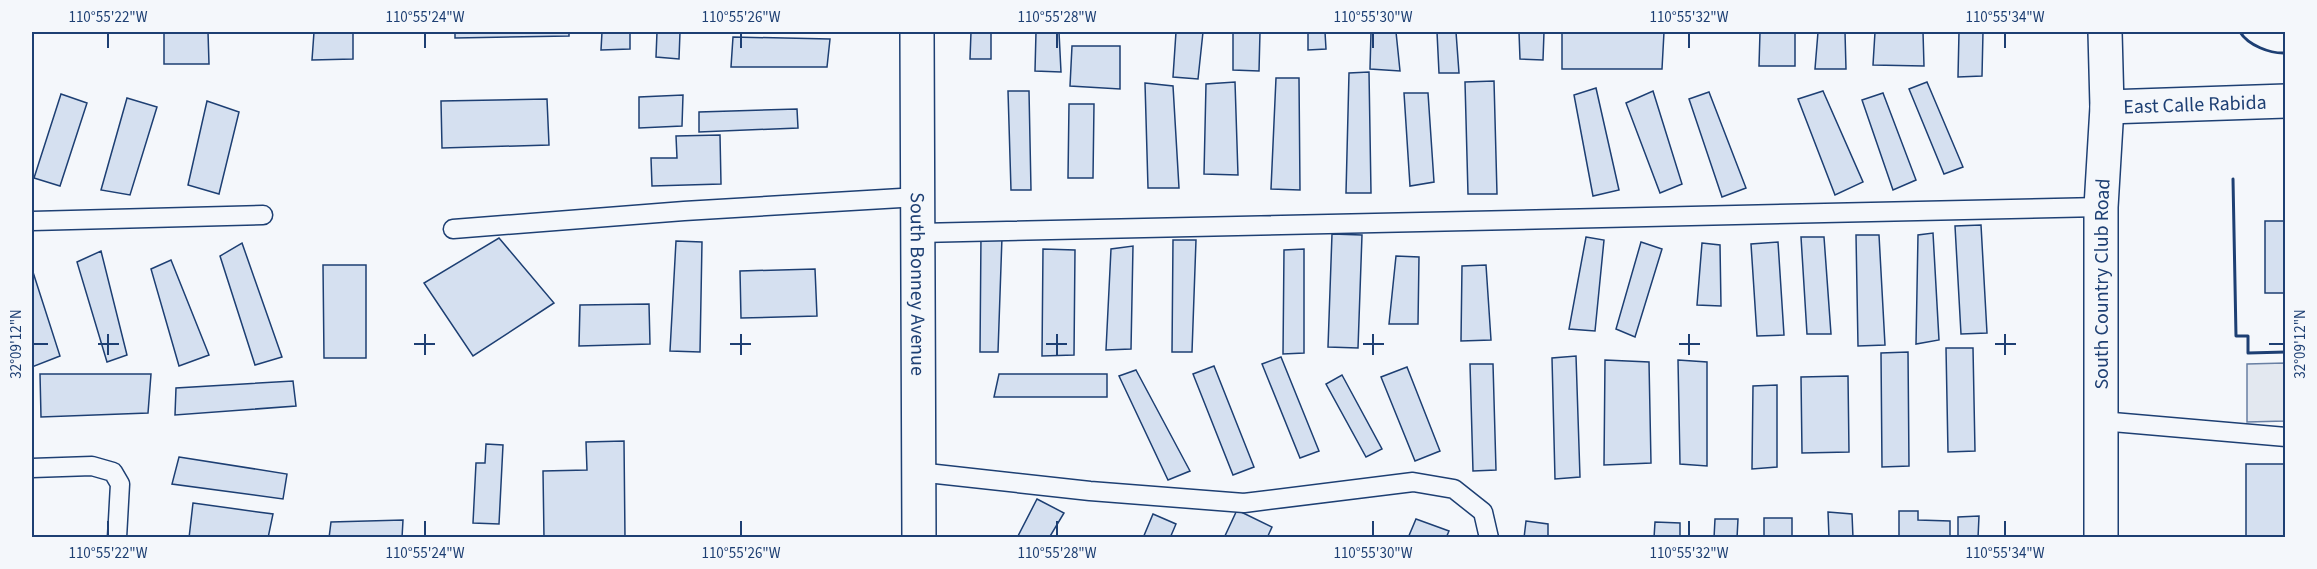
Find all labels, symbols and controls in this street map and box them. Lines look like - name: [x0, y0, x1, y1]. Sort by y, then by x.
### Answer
- text: 110°55'22"W: [68, 7, 148, 28]
- text: 110°55'24"W: [385, 7, 465, 28]
- text: 110°55'26"W: [701, 7, 781, 28]
- text: 110°55'28"W: [1017, 7, 1097, 28]
- text: 110°55'30"W: [1333, 7, 1413, 28]
- text: 110°55'32"W: [1649, 7, 1729, 28]
- text: 110°55'34"W: [1965, 7, 2045, 28]
- street label: East Calle Rabida: [2123, 89, 2267, 121]
- street label: South Country Club Road: [2088, 178, 2118, 390]
- street label: South Bonney Avenue: [903, 192, 931, 376]
- text: 32°09'12"N: [6, 309, 27, 379]
- text: 32°09'12"N: [2290, 309, 2311, 379]
- text: 110°55'22"W: [68, 543, 148, 564]
- text: 110°55'24"W: [385, 543, 465, 564]
- text: 110°55'26"W: [701, 543, 781, 564]
- text: 110°55'28"W: [1017, 543, 1097, 564]
- text: 110°55'30"W: [1333, 543, 1413, 564]
- text: 110°55'32"W: [1649, 543, 1729, 564]
- text: 110°55'34"W: [1965, 543, 2045, 564]

